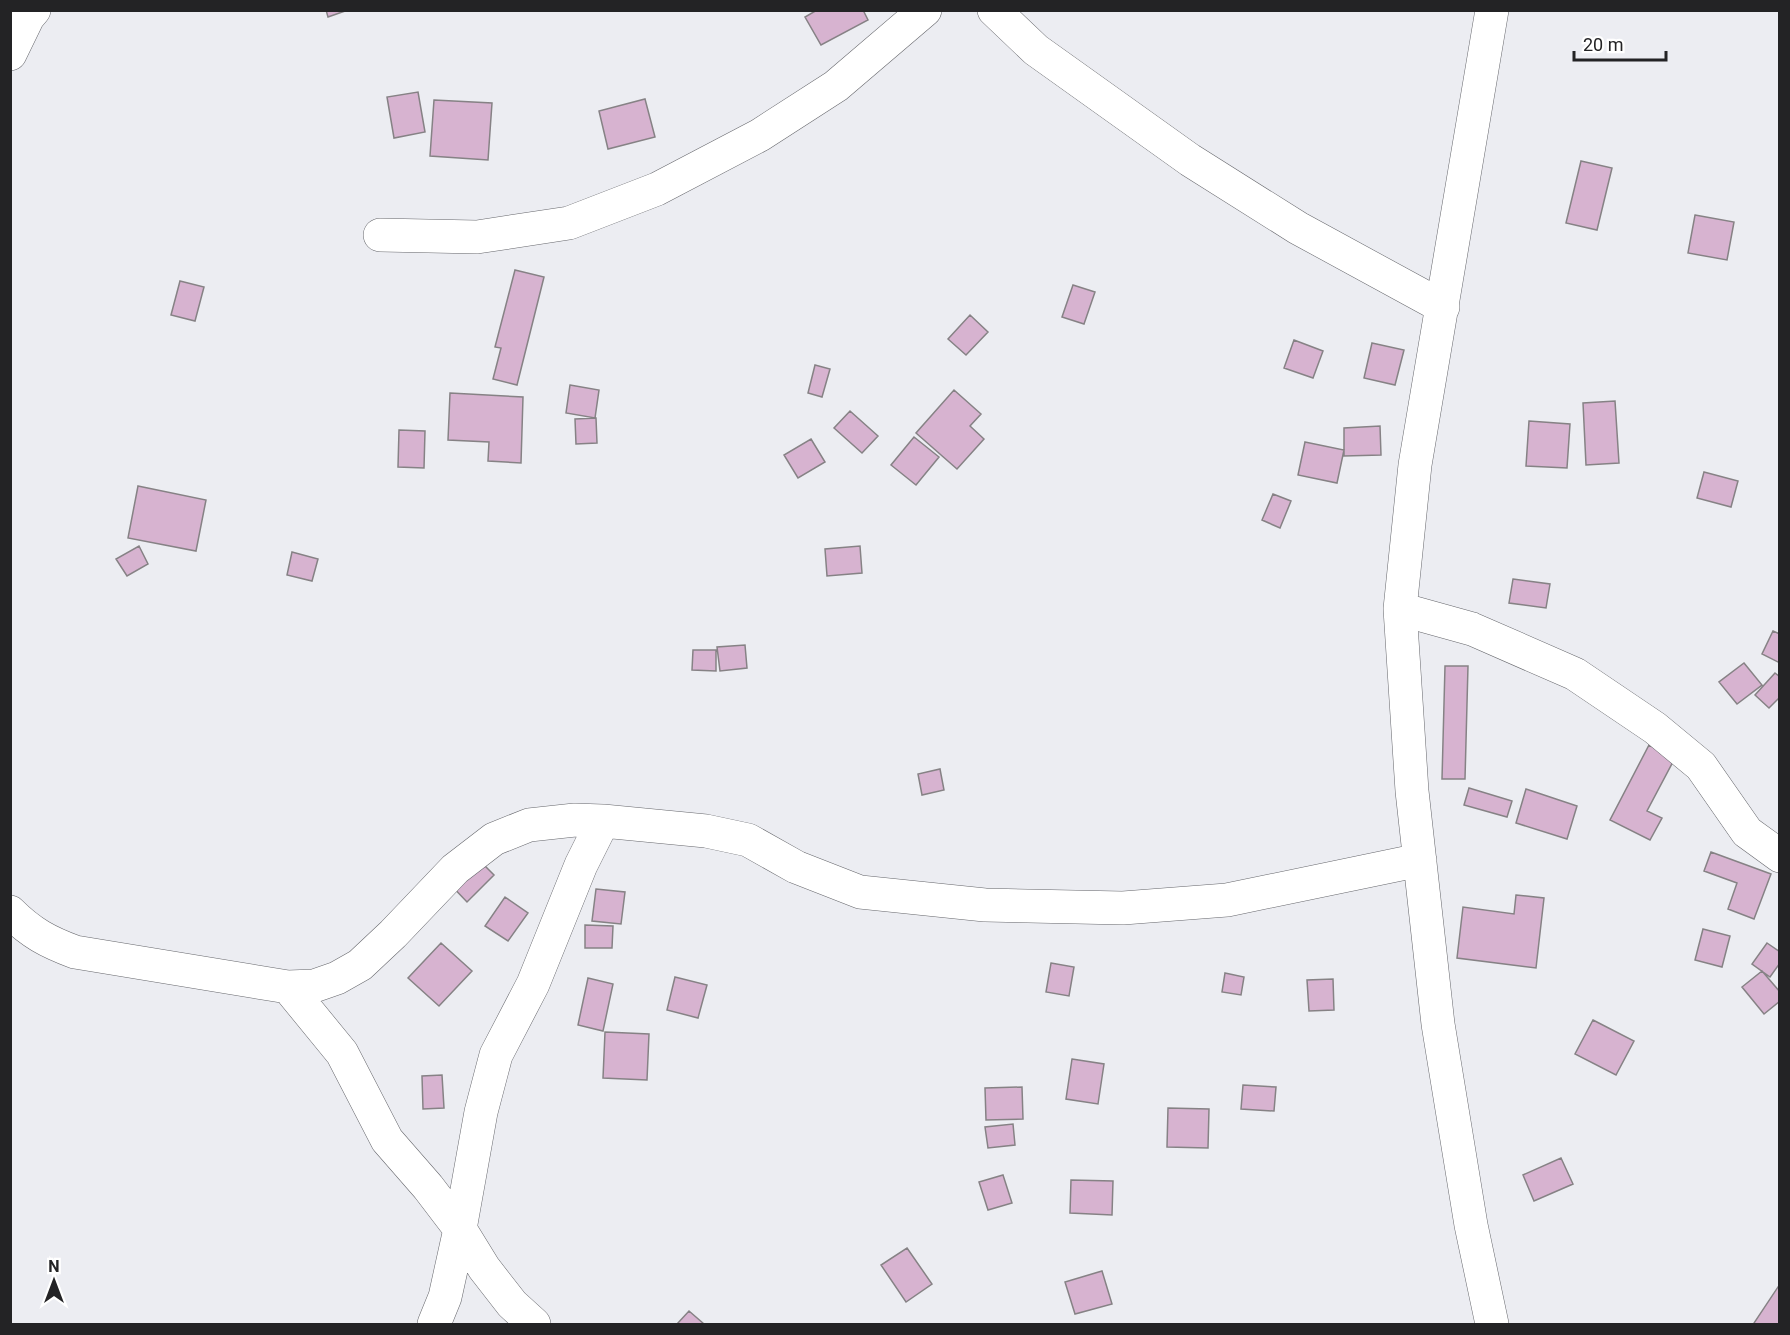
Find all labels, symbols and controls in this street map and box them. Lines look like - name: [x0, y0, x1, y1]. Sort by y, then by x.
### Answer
- scale bar: [1574, 24, 1666, 62]
- text: 20 m: [1583, 34, 1623, 55]
- north arrow: [24, 1251, 84, 1311]
- text: N: [48, 1257, 60, 1276]

